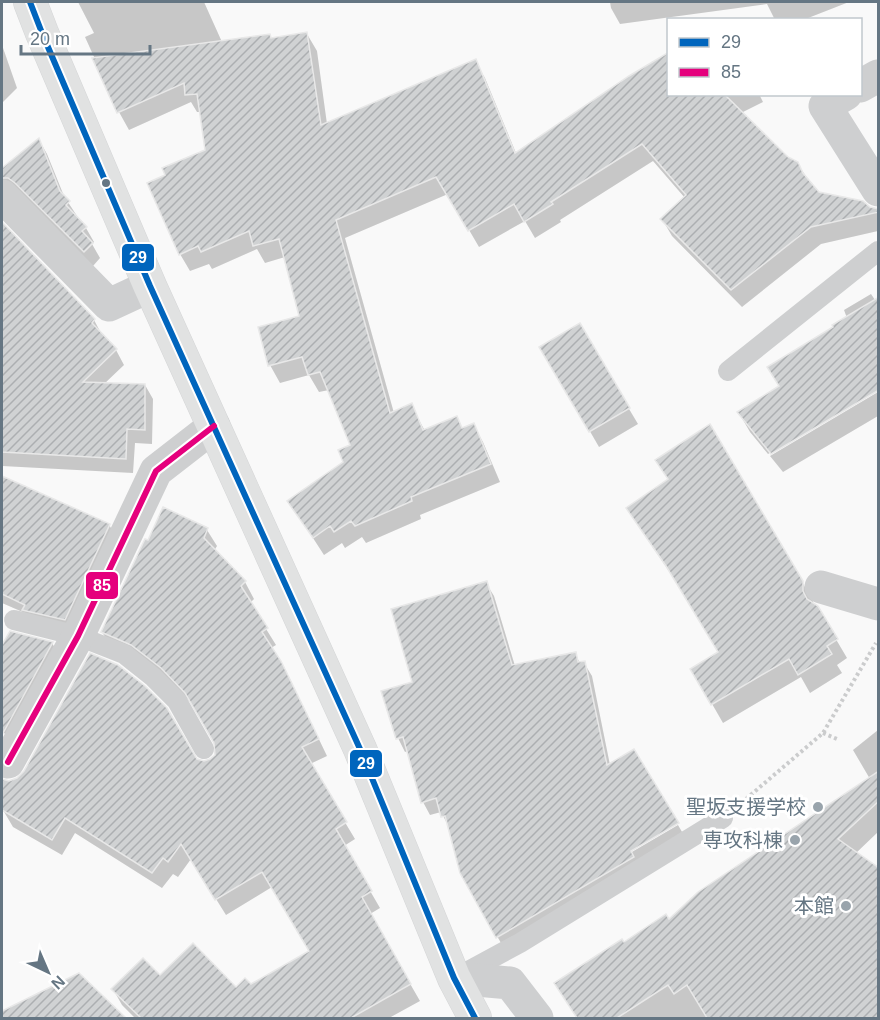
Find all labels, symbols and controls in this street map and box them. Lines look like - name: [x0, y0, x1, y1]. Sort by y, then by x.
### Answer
- scale bar: [21, 18, 150, 56]
- legend: [667, 18, 862, 96]
- text: 20 m: [30, 29, 70, 49]
- text: 29: [721, 32, 741, 52]
- text: 85: [721, 62, 741, 82]
- unlabelled marker: [100, 177, 112, 189]
- line badge: 29: [121, 243, 155, 272]
- text: 29: [129, 249, 147, 266]
- line badge: 85: [85, 571, 119, 600]
- text: 85: [93, 577, 111, 594]
- line badge: 29: [349, 749, 383, 778]
- text: 29: [357, 755, 375, 772]
- place label: 聖坂支援学校: [686, 796, 806, 818]
- marker: 聖坂支援学校: [811, 800, 825, 814]
- place label: 専攻科棟: [703, 829, 783, 851]
- marker: 専攻科棟: [788, 833, 802, 847]
- place label: 本館: [794, 895, 834, 917]
- marker: 本館: [839, 899, 853, 913]
- north arrow: [18, 942, 78, 1002]
- text: N: [48, 972, 68, 993]

